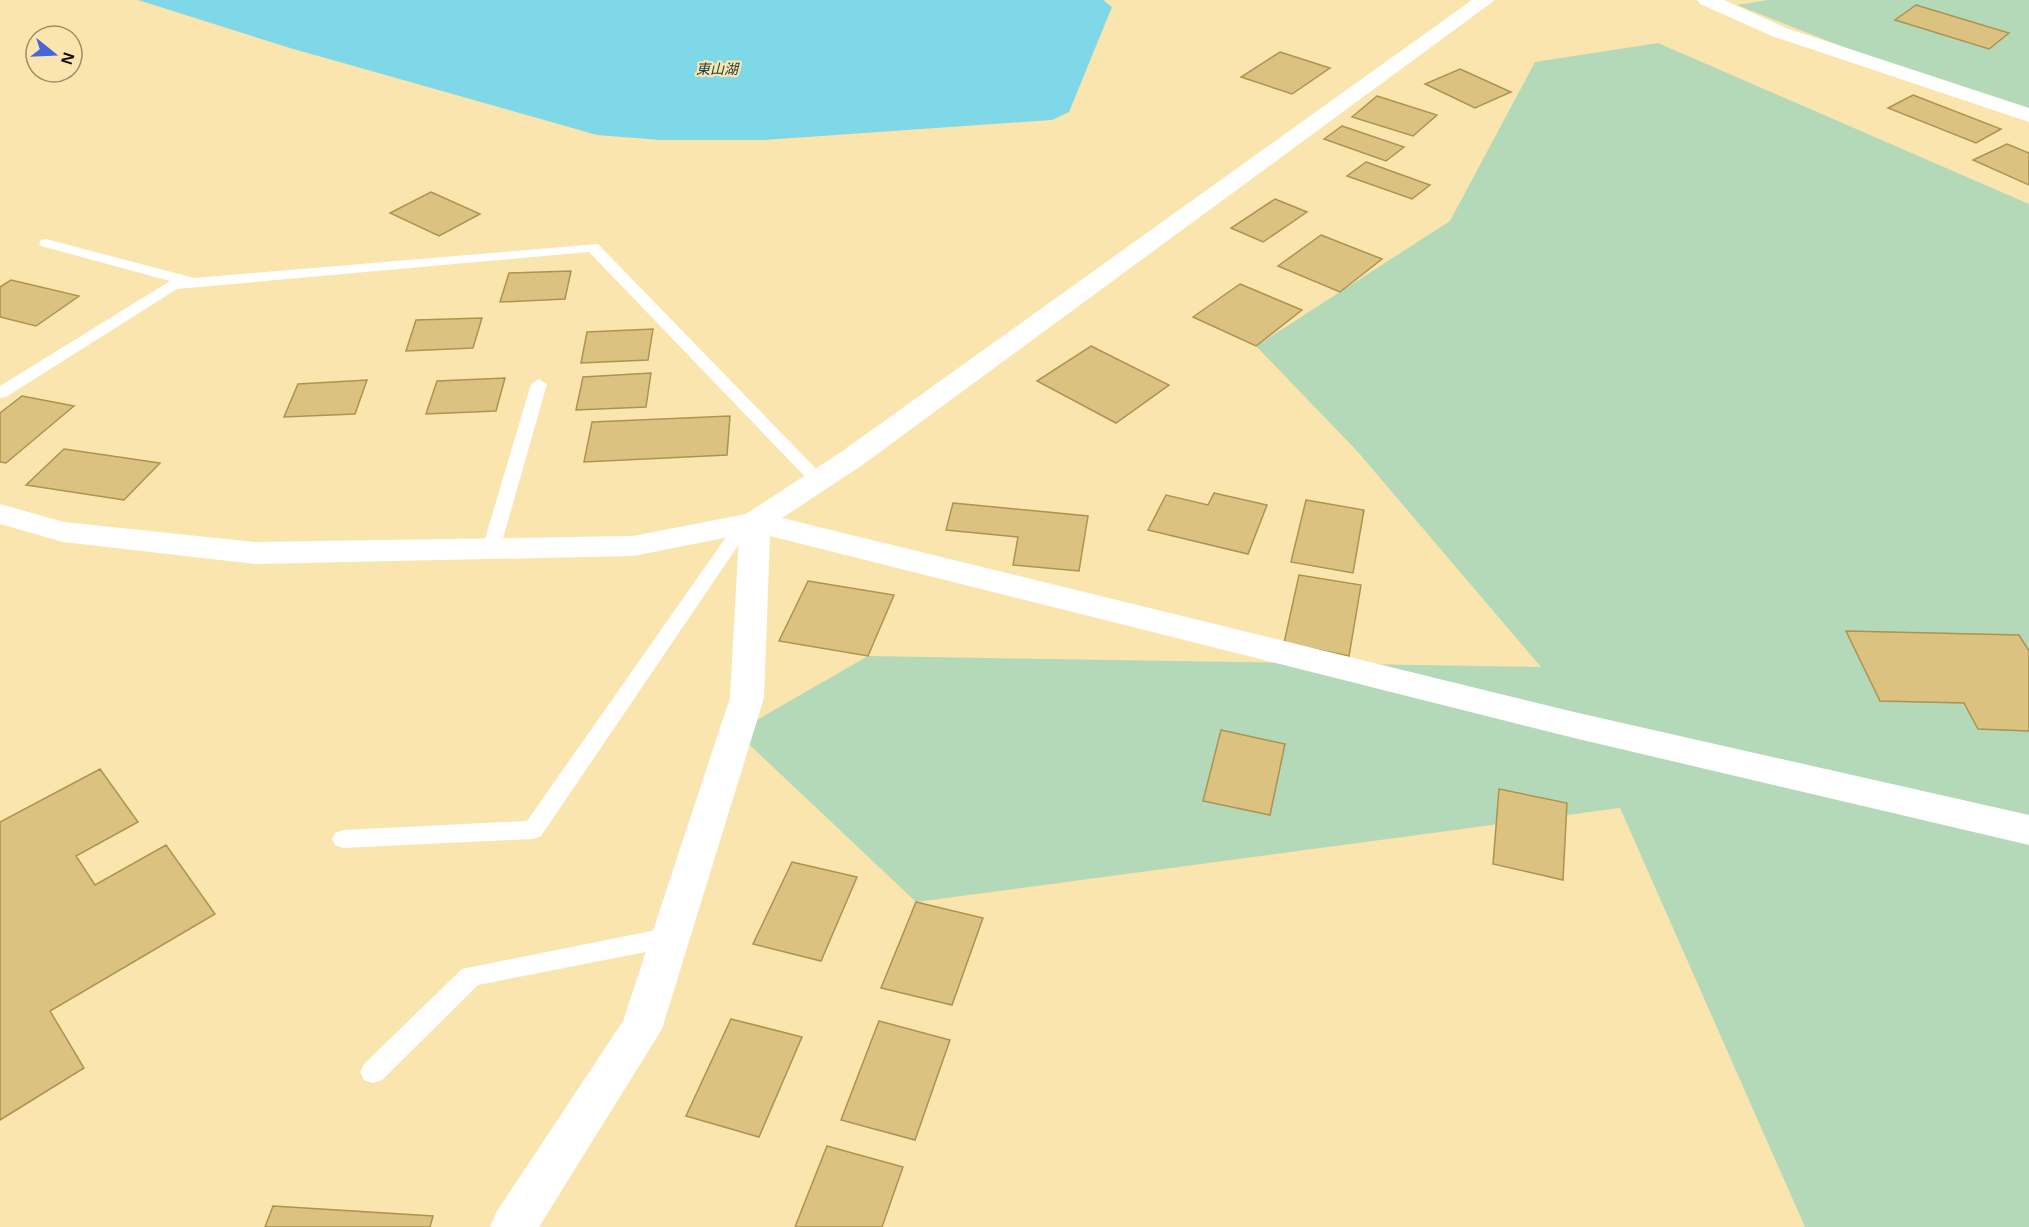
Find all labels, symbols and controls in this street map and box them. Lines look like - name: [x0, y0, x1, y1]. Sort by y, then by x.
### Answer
- north arrow: [24, 24, 84, 84]
- text: N: [58, 50, 78, 67]
- water label: 東山湖: [696, 61, 740, 77]

